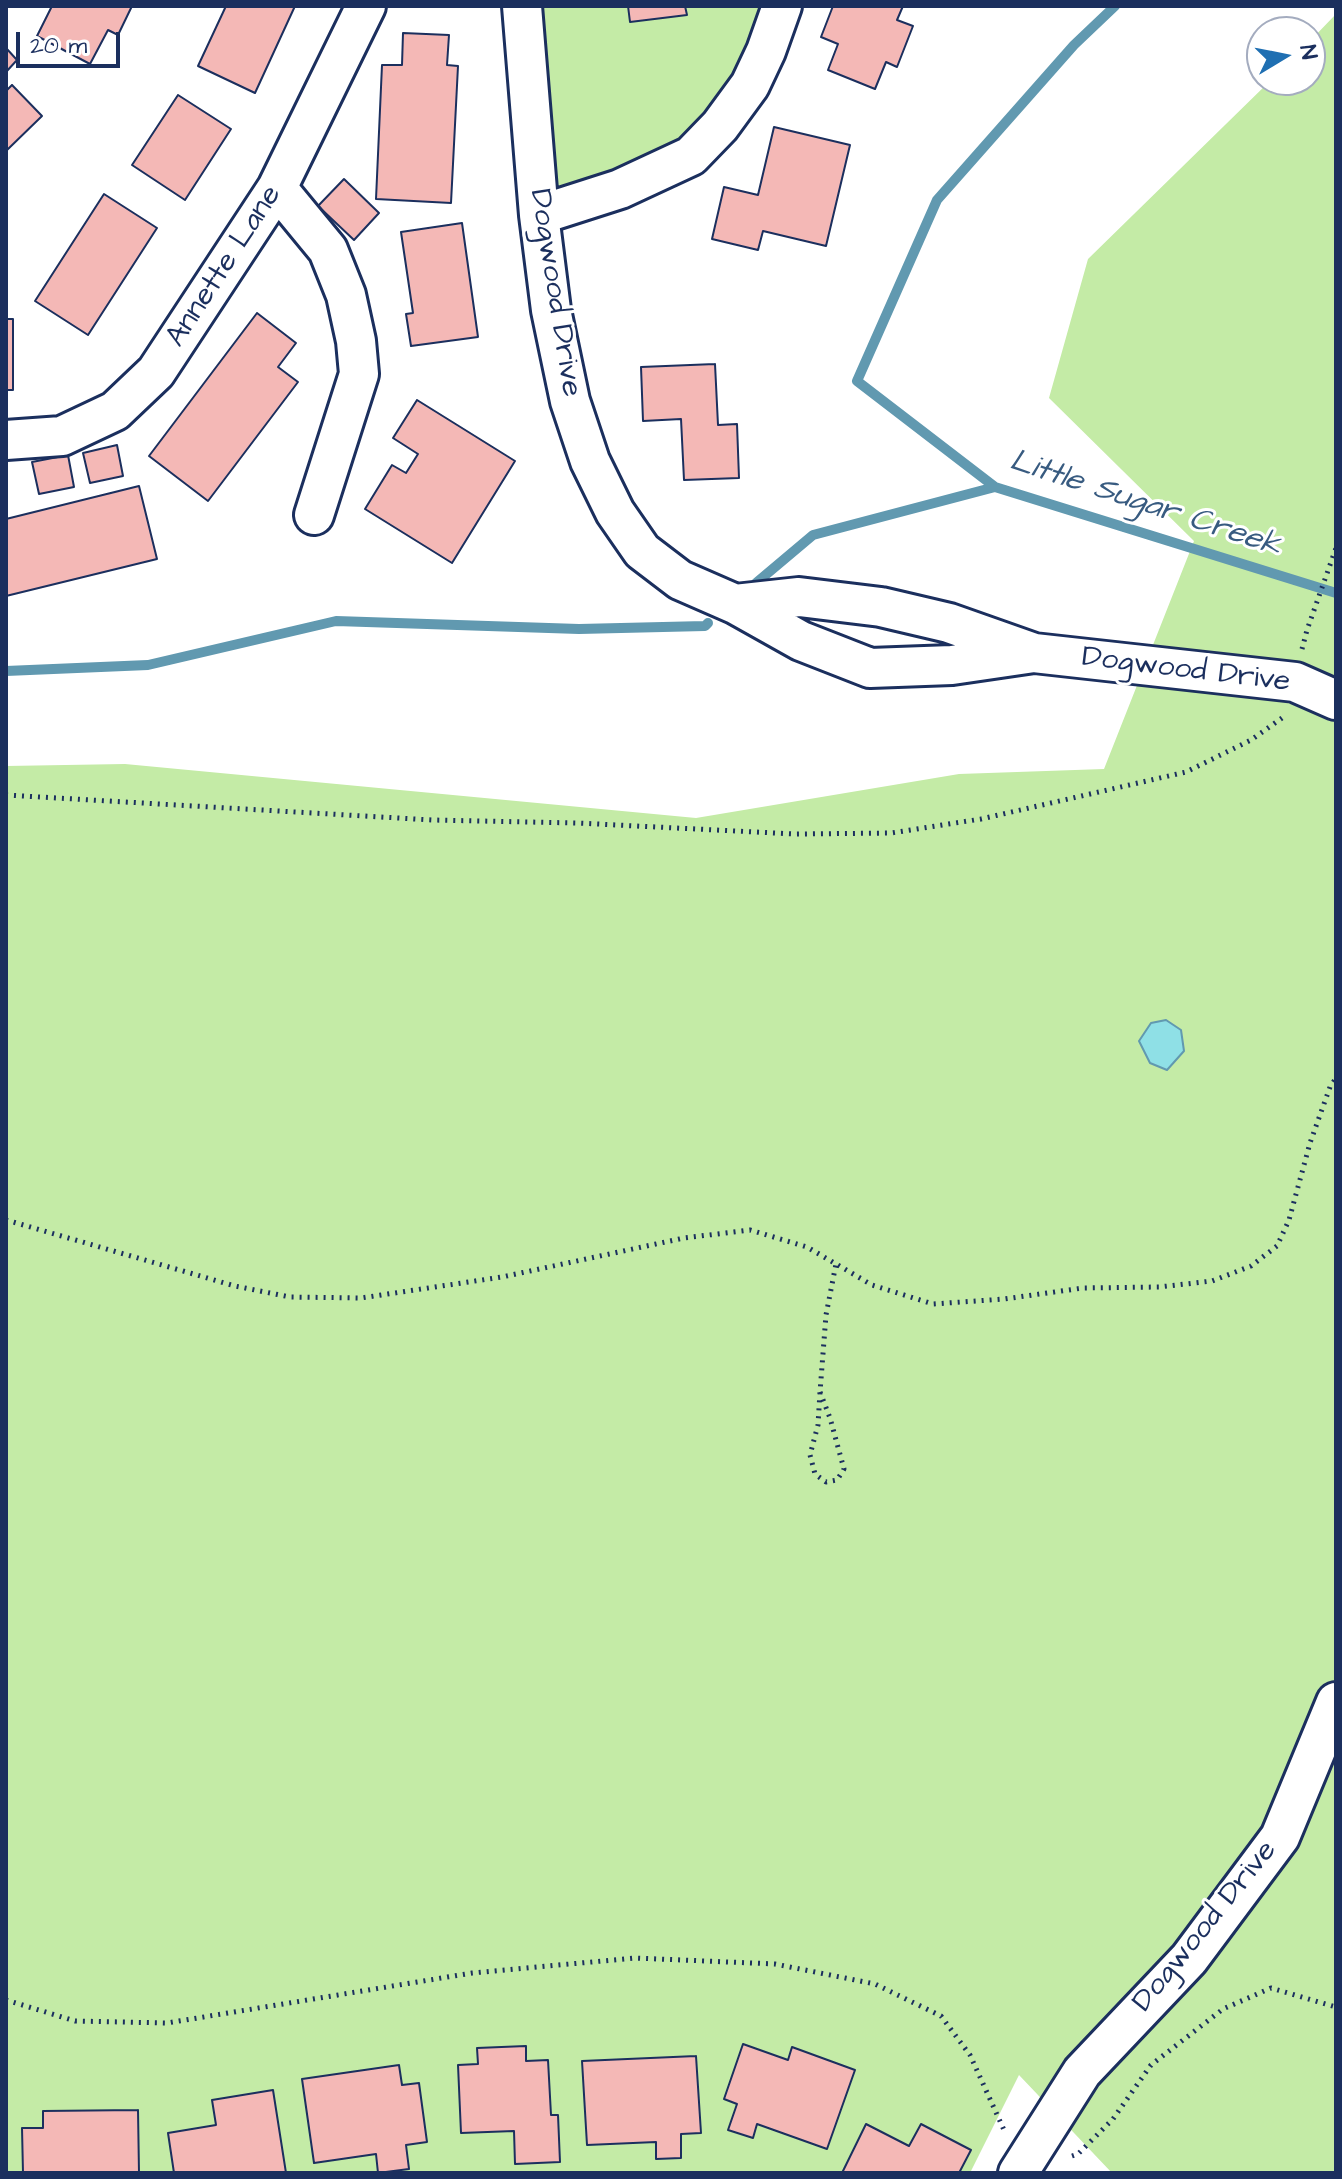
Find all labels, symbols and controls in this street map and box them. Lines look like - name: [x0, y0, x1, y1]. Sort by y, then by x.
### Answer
- scale bar: [20, 16, 124, 66]
- north arrow: [1246, 16, 1326, 96]
- text: 20 m: [30, 29, 87, 63]
- text: N: [1292, 43, 1325, 62]
- street label: Annette Lane: [159, 180, 291, 354]
- street label: Dogwood Drive: [520, 187, 588, 399]
- water label: Little Sugar Creek: [1005, 443, 1285, 567]
- street label: Dogwood Drive: [1080, 640, 1292, 702]
- street label: Dogwood Drive: [1126, 1834, 1286, 2020]

